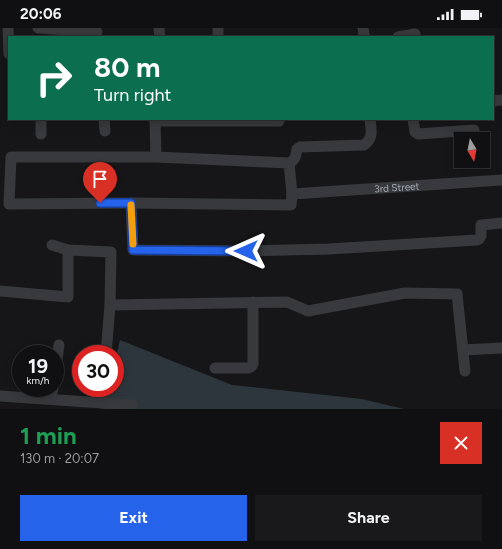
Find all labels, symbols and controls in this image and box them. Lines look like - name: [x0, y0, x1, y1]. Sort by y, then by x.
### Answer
- text: 20:06: [20, 5, 61, 23]
- text: 80 m: [94, 50, 160, 84]
- icon: right: [28, 52, 80, 104]
- text: Turn right: [94, 84, 171, 106]
- north arrow: [454, 132, 490, 168]
- map controls: [454, 132, 490, 168]
- pin: [83, 162, 117, 203]
- icon: arrive: [89, 168, 111, 190]
- street label: 3rd Street: [374, 179, 420, 195]
- position arrow: [225, 230, 267, 272]
- speed limit sign: 30: [72, 345, 124, 397]
- text: 19: [28, 354, 48, 378]
- text: km/h: [27, 374, 49, 387]
- text: 1 min: [20, 421, 77, 450]
- button: close: [440, 422, 482, 464]
- text: 130 m · 20:07: [20, 451, 99, 466]
- button: Exit: [20, 495, 247, 541]
- button: Share: [255, 495, 482, 541]

